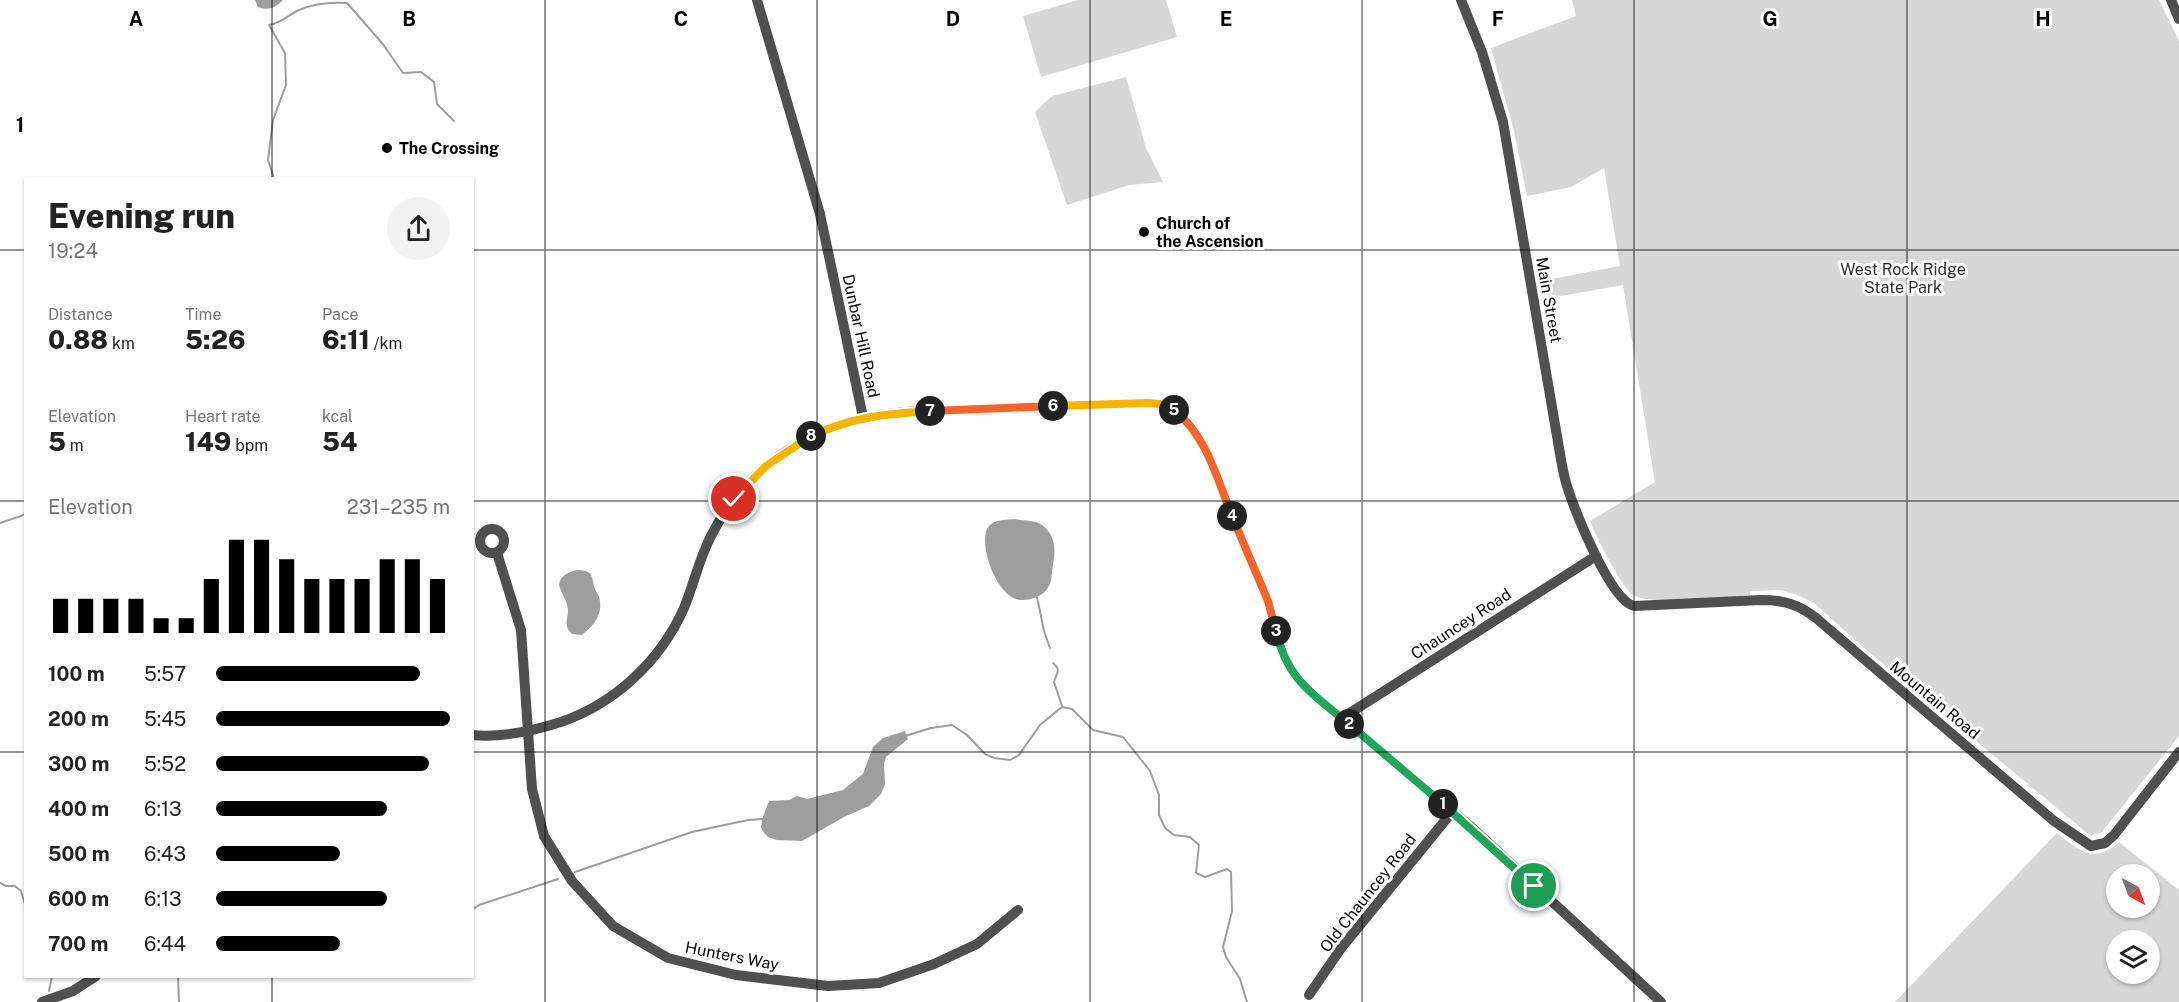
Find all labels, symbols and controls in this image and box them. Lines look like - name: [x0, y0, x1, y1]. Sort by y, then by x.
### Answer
- text: A: [129, 7, 143, 31]
- text: B: [402, 7, 416, 31]
- text: C: [674, 7, 688, 31]
- text: D: [946, 7, 960, 31]
- text: E: [1220, 7, 1232, 31]
- text: F: [1492, 7, 1504, 31]
- text: G: [1762, 7, 1778, 31]
- text: H: [2035, 7, 2051, 31]
- text: 1: [16, 113, 24, 137]
- place label: The Crossing: [399, 139, 499, 158]
- marker: The Crossing: [380, 141, 394, 155]
- text: Evening run: [48, 197, 235, 235]
- button: share: [387, 197, 450, 260]
- place label: Church of the Ascension: [1156, 214, 1264, 251]
- marker: Church of the Ascension: [1137, 225, 1151, 239]
- text: 19:24: [48, 239, 98, 263]
- street label: Main Street: [1532, 256, 1566, 344]
- park label: West Rock Ridge State Park: [1840, 260, 1966, 297]
- street label: Dunbar Hill Road: [839, 273, 883, 399]
- text: Distance: [48, 305, 113, 324]
- text: Time: [185, 305, 221, 324]
- text: Pace: [322, 305, 359, 324]
- text: 0.88: [48, 324, 108, 355]
- text: 5:26: [185, 324, 246, 355]
- text: 6:11: [322, 324, 370, 355]
- text: km: [108, 334, 135, 353]
- text: /km: [370, 334, 402, 353]
- pin: 6: [1038, 391, 1068, 421]
- pin: 5: [1159, 395, 1189, 425]
- pin: 7: [915, 396, 945, 426]
- text: 6: [1048, 396, 1058, 415]
- text: 5: [1169, 400, 1179, 419]
- text: 7: [925, 401, 935, 420]
- text: Elevation: [48, 407, 116, 426]
- text: Heart rate: [185, 407, 261, 426]
- text: kcal: [322, 407, 353, 426]
- pin: 8: [796, 421, 826, 451]
- text: 5: [48, 426, 66, 457]
- text: 149: [185, 426, 231, 457]
- text: 54: [322, 426, 357, 457]
- text: 8: [806, 426, 816, 445]
- text: m: [66, 436, 84, 455]
- text: bpm: [231, 436, 268, 455]
- pin: [708, 473, 759, 524]
- icon: check: [717, 482, 750, 515]
- text: Elevation: [48, 495, 133, 519]
- text: 231–235 m: [347, 495, 450, 519]
- pin: 4: [1217, 501, 1247, 531]
- text: 4: [1227, 506, 1237, 525]
- street label: Chauncey Road: [1407, 585, 1515, 663]
- pin: 3: [1261, 616, 1291, 646]
- text: 3: [1271, 621, 1281, 640]
- street label: Mountain Road: [1886, 657, 1984, 743]
- text: 100 m: [48, 662, 105, 686]
- text: 5:57: [144, 662, 186, 686]
- text: 200 m: [48, 707, 109, 731]
- text: 5:45: [144, 707, 186, 731]
- pin: 2: [1334, 709, 1364, 739]
- text: 2: [1344, 714, 1354, 733]
- text: 300 m: [48, 752, 109, 776]
- text: 5:52: [144, 752, 186, 776]
- pin: 1: [1428, 789, 1458, 819]
- text: 1: [1440, 794, 1446, 813]
- text: 400 m: [48, 797, 109, 821]
- text: 6:13: [144, 797, 182, 821]
- street label: Old Chauncey Road: [1316, 830, 1420, 956]
- text: 500 m: [48, 842, 110, 866]
- text: 6:43: [144, 842, 186, 866]
- pin: [1508, 860, 1559, 911]
- north arrow: [2106, 864, 2160, 918]
- map controls: [2106, 864, 2160, 984]
- icon: arrive: [1517, 869, 1550, 902]
- text: 600 m: [48, 887, 109, 911]
- text: 6:13: [144, 887, 182, 911]
- button: layers: [2106, 930, 2160, 984]
- text: 700 m: [48, 932, 108, 956]
- text: 6:44: [144, 932, 186, 956]
- street label: Hunters Way: [684, 938, 781, 974]

